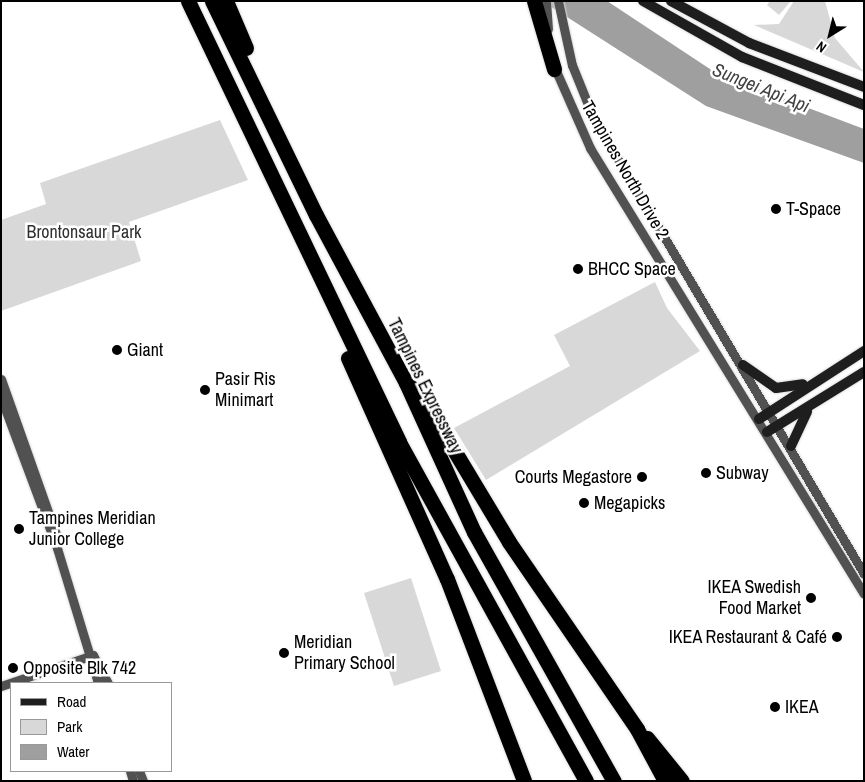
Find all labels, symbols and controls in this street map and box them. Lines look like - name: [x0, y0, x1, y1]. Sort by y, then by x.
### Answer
- north arrow: [805, 10, 855, 60]
- text: N: [813, 37, 830, 57]
- water label: Sungei Api Api: [708, 58, 814, 118]
- street label: Tampines North Drive 2: [577, 97, 673, 243]
- place label: T-Space: [786, 198, 841, 220]
- marker: T-Space: [770, 203, 782, 215]
- park label: Brontonsaur Park: [27, 221, 141, 243]
- place label: BHCC Space: [588, 258, 676, 280]
- marker: BHCC Space: [572, 263, 584, 275]
- street label: Tampines Expressway: [383, 315, 467, 457]
- place label: Giant: [127, 339, 163, 361]
- marker: Giant: [111, 344, 123, 356]
- place label: Pasir Ris Minimart: [215, 369, 276, 412]
- marker: Pasir Ris Minimart: [199, 384, 211, 396]
- place label: Subway: [716, 462, 769, 484]
- place label: Courts Megastore: [515, 466, 632, 488]
- marker: Subway: [700, 467, 712, 479]
- marker: Courts Megastore: [636, 471, 648, 483]
- place label: Megapicks: [594, 492, 665, 514]
- marker: Megapicks: [578, 497, 590, 509]
- place label: Tampines Meridian Junior College: [29, 508, 156, 550]
- marker: Tampines Meridian Junior College: [13, 523, 25, 535]
- place label: IKEA Swedish Food Market: [707, 577, 801, 620]
- marker: IKEA Swedish Food Market: [805, 592, 817, 604]
- place label: IKEA Restaurant & Café: [668, 626, 827, 648]
- marker: IKEA Restaurant & Café: [831, 631, 843, 643]
- place label: Meridian Primary School: [294, 632, 395, 674]
- marker: Meridian Primary School: [278, 647, 290, 659]
- place label: Opposite Blk 742: [23, 657, 136, 679]
- marker: Opposite Blk 742: [7, 662, 19, 674]
- legend: [10, 682, 172, 772]
- text: Road: [57, 691, 86, 712]
- place label: IKEA: [785, 696, 819, 718]
- marker: IKEA: [769, 701, 781, 713]
- text: Park: [57, 716, 82, 737]
- text: Water: [57, 741, 89, 762]

